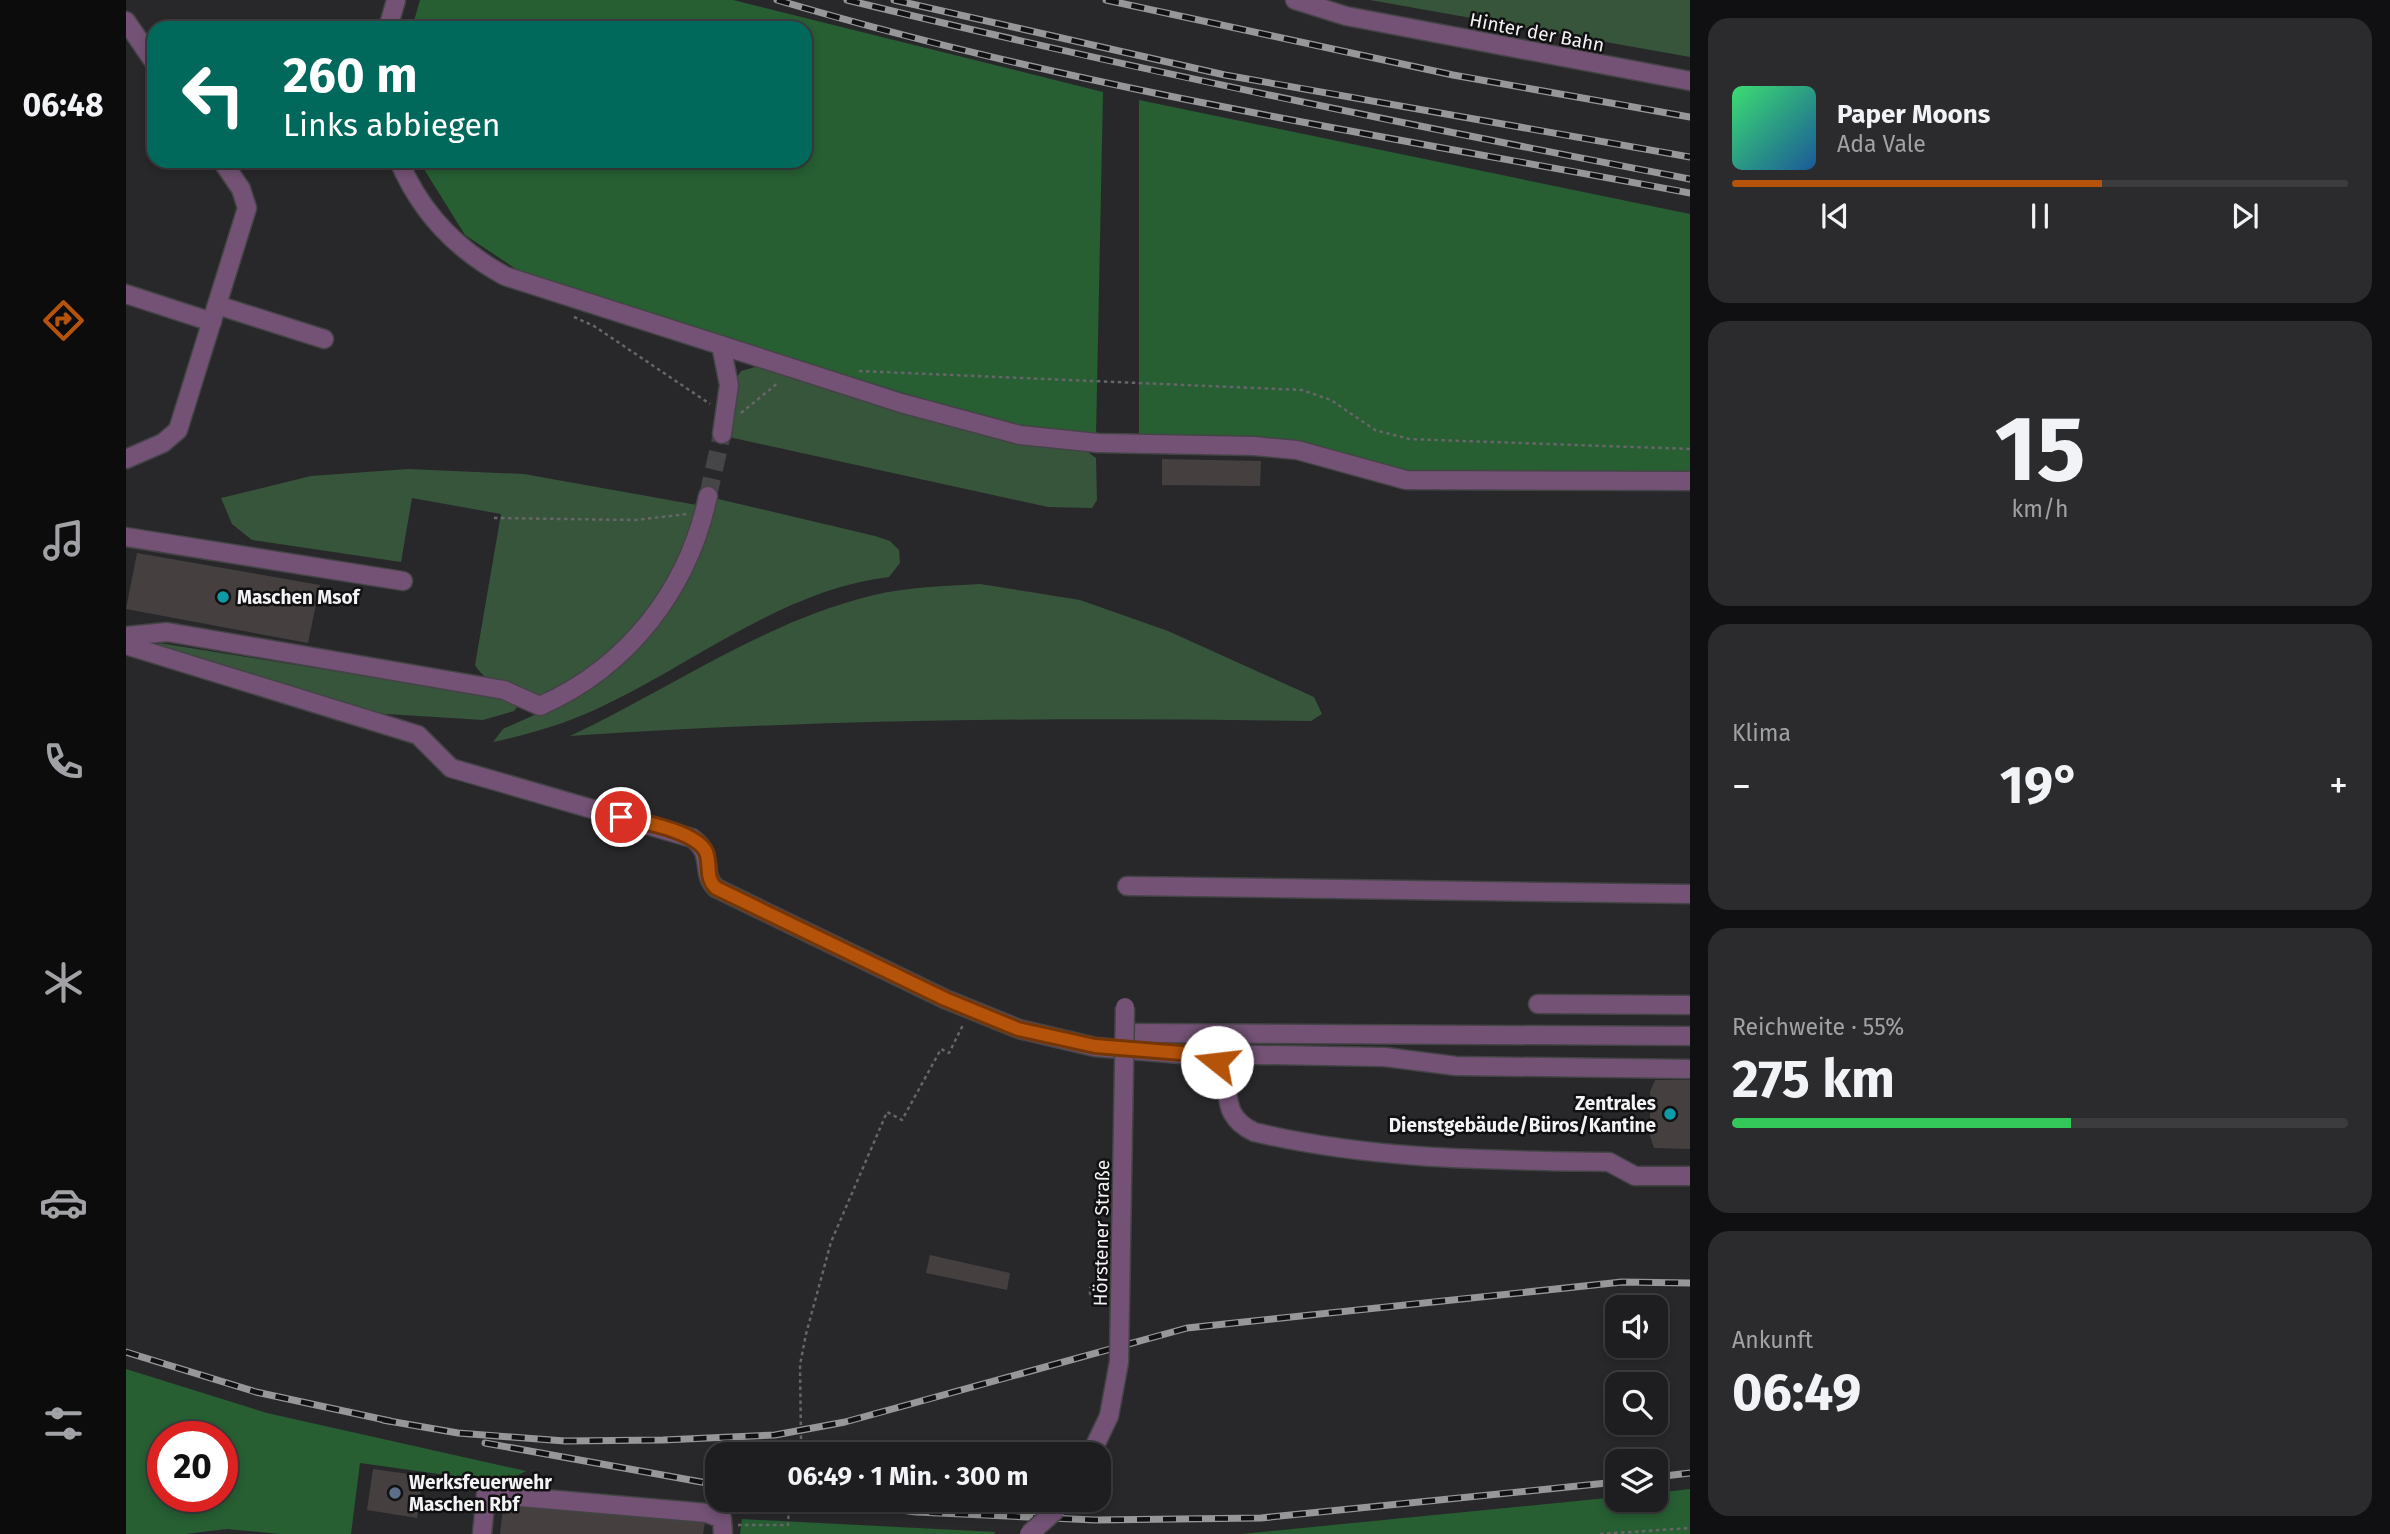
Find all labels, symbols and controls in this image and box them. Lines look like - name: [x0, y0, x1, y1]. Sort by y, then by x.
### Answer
- street label: Hinter der Bahn: [1467, 8, 1606, 57]
- text: 260 m: [283, 46, 418, 105]
- icon: left: [168, 49, 259, 140]
- text: 06:48: [23, 86, 103, 124]
- text: Paper Moons: [1837, 99, 1990, 130]
- text: Links abbiegen: [283, 106, 501, 144]
- text: Ada Vale: [1837, 130, 1926, 158]
- icon: previous: [1816, 197, 1854, 235]
- icon: pause: [2021, 197, 2059, 235]
- icon: next: [2226, 197, 2264, 235]
- icon: directions: [39, 296, 88, 345]
- text: 15: [1994, 395, 2086, 504]
- text: km/h: [2012, 495, 2068, 523]
- icon: music: [39, 516, 88, 565]
- place label: Maschen Msof: [237, 586, 362, 609]
- marker: Maschen Msof: [215, 589, 231, 605]
- text: Klima: [1732, 719, 1791, 747]
- icon: phone: [39, 737, 88, 786]
- text: 19°: [2000, 754, 2080, 817]
- text: −: [1732, 763, 1751, 809]
- text: +: [2329, 763, 2348, 809]
- pin: [591, 787, 651, 847]
- icon: arrive: [602, 798, 640, 836]
- icon: climate: [39, 958, 88, 1007]
- text: Reichweite · 55%: [1732, 1013, 1904, 1041]
- position arrow: [1180, 1025, 1254, 1099]
- text: 275 km: [1732, 1048, 1895, 1111]
- place label: Zentrales Dienstgebäude/Büros/Kantine: [1389, 1092, 1656, 1137]
- marker: Zentrales Dienstgebäude/Büros/Kantine: [1662, 1106, 1678, 1122]
- street label: Hörstener Straße: [1089, 1160, 1114, 1306]
- icon: car: [39, 1178, 88, 1227]
- map controls: [1605, 1295, 1668, 1512]
- button: sound: [1605, 1295, 1668, 1358]
- text: Ankunft: [1732, 1326, 1813, 1354]
- text: 06:49: [1732, 1361, 1861, 1424]
- button: search: [1605, 1372, 1668, 1435]
- icon: filters: [39, 1399, 88, 1448]
- speed limit sign: 20: [147, 1421, 238, 1512]
- button: layers: [1605, 1449, 1668, 1512]
- text: 06:49 · 1 Min. · 300 m: [787, 1461, 1029, 1492]
- place label: Werksfeuerwehr Maschen Rbf: [409, 1471, 552, 1516]
- marker: Werksfeuerwehr Maschen Rbf: [387, 1485, 403, 1501]

